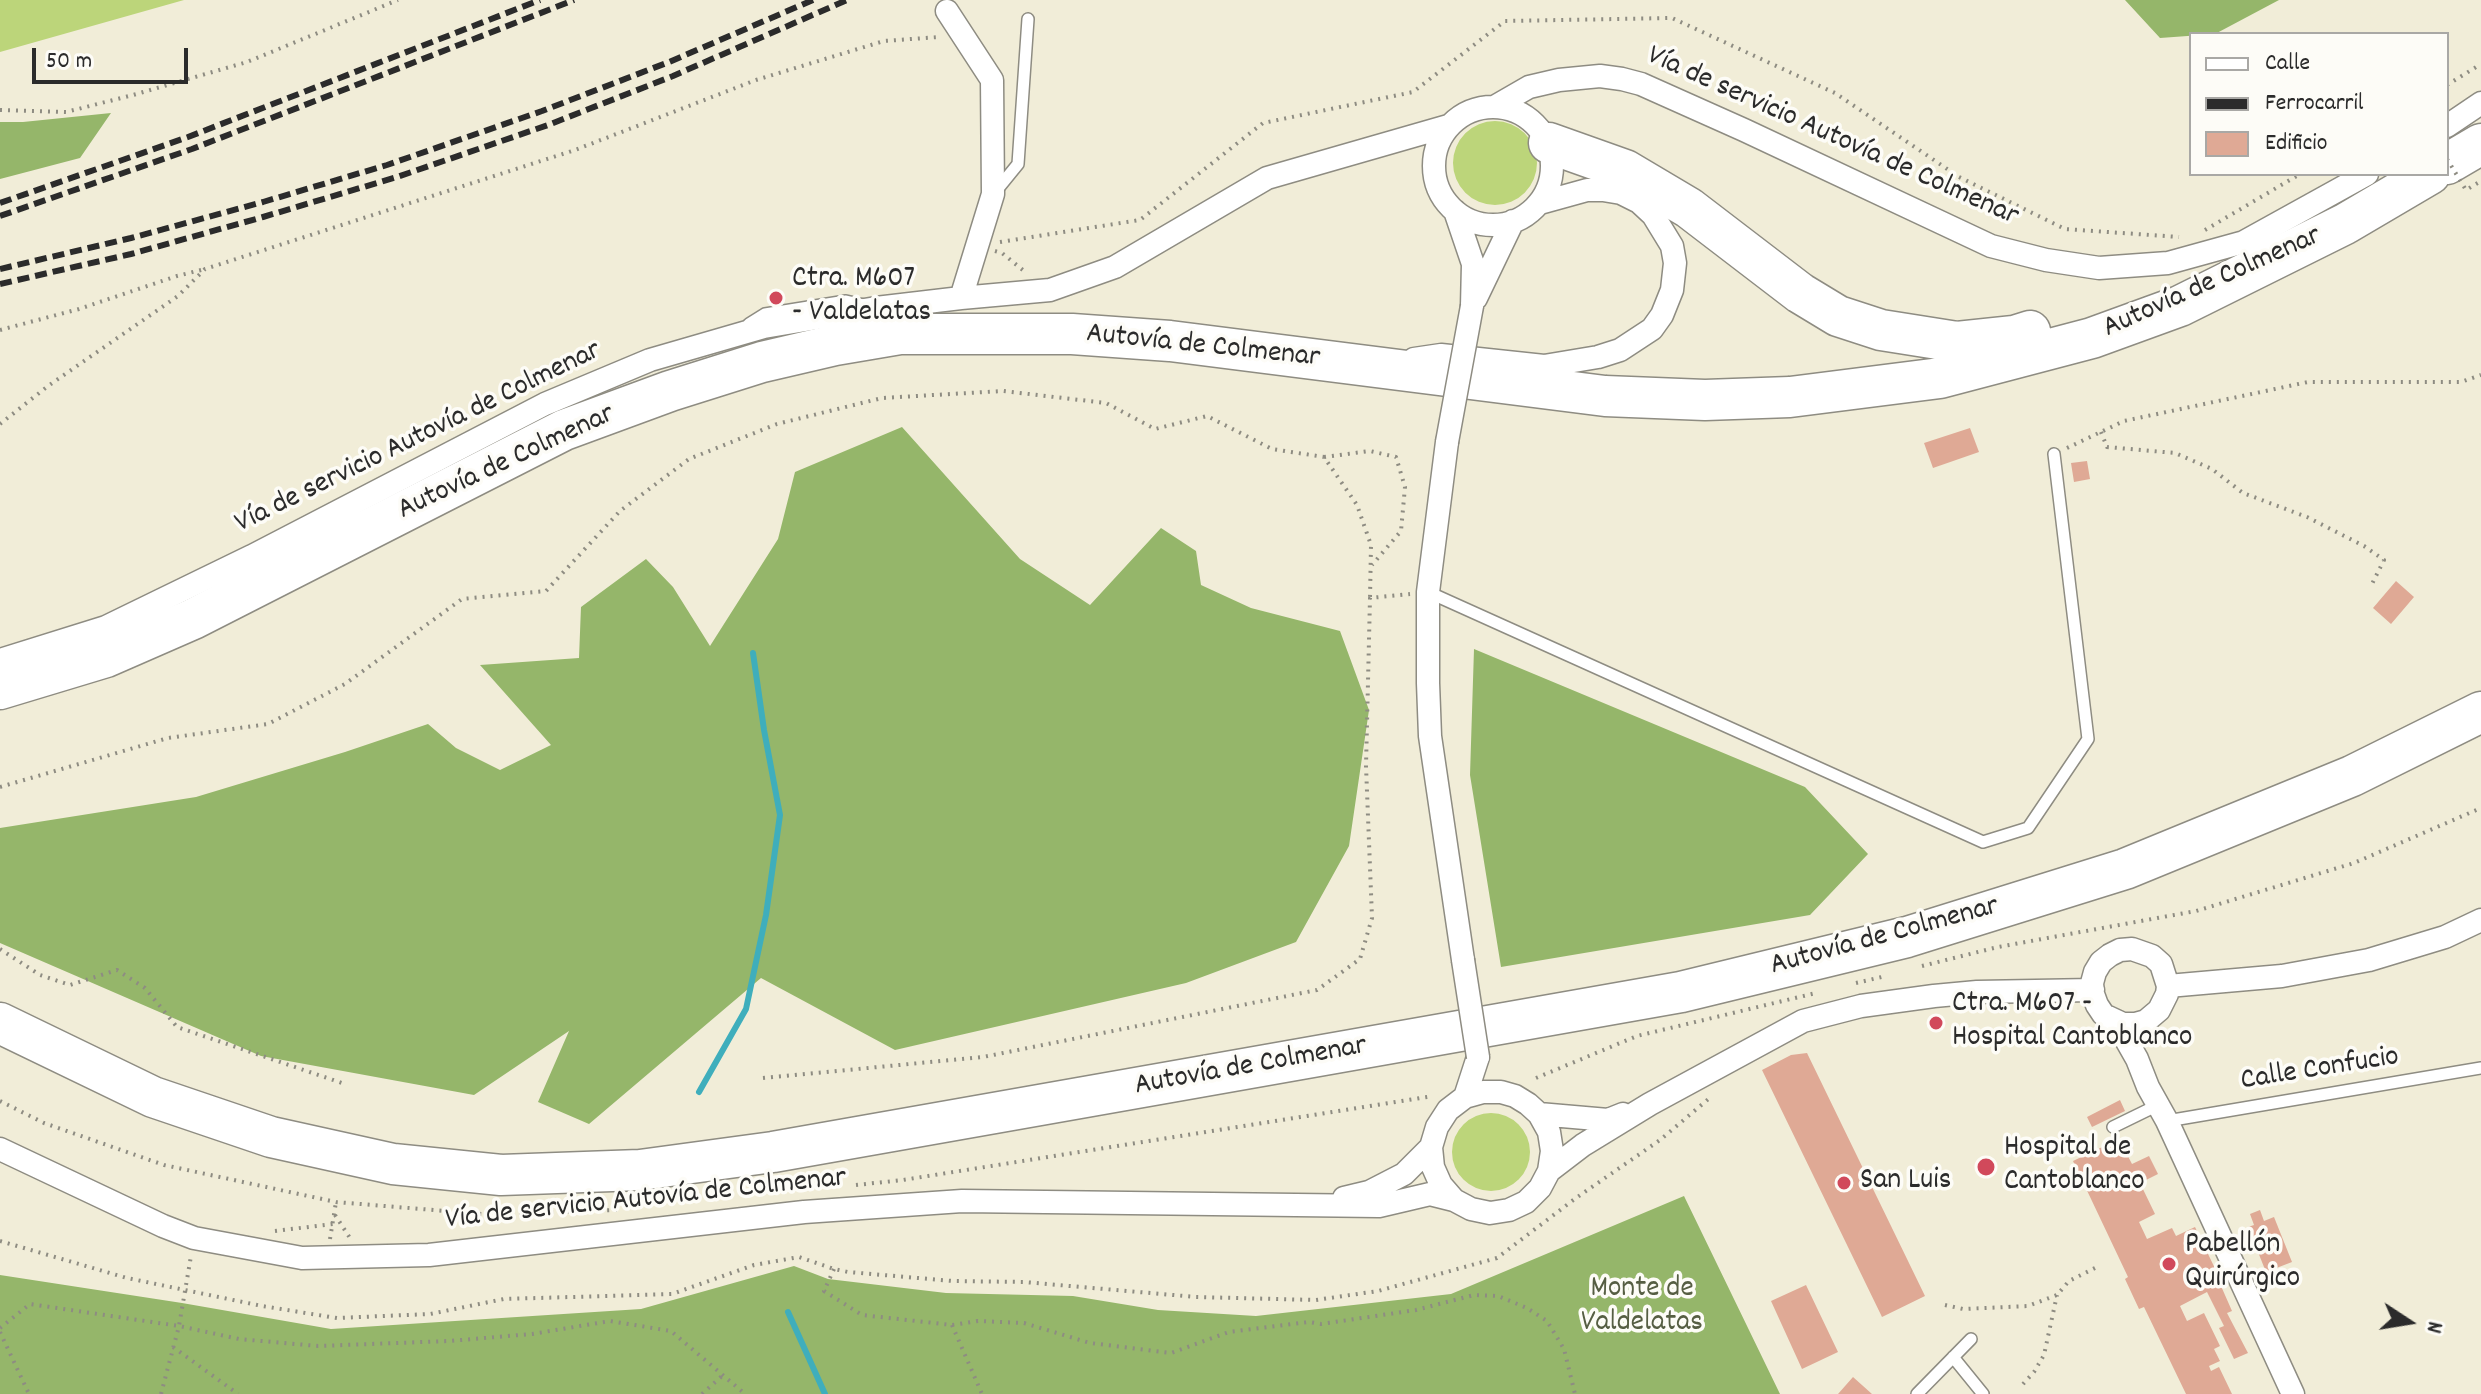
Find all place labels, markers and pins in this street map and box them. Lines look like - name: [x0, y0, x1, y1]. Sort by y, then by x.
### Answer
- place label: Ctra. M607 - Valdelatas: [792, 263, 931, 334]
- marker: Ctra. M607 - Valdelatas: [767, 289, 785, 307]
- place label: Ctra. M607 - Hospital Cantoblanco: [1952, 988, 2192, 1058]
- marker: Ctra. M607 - Hospital Cantoblanco: [1927, 1014, 1945, 1032]
- place label: Hospital de Cantoblanco: [2004, 1132, 2145, 1202]
- marker: Hospital de Cantoblanco: [1975, 1156, 1997, 1178]
- place label: San Luis: [1860, 1165, 1951, 1201]
- marker: San Luis: [1835, 1174, 1853, 1192]
- place label: Pabellón Quirúrgico: [2185, 1229, 2300, 1300]
- marker: Pabellón Quirúrgico: [2160, 1255, 2178, 1273]

